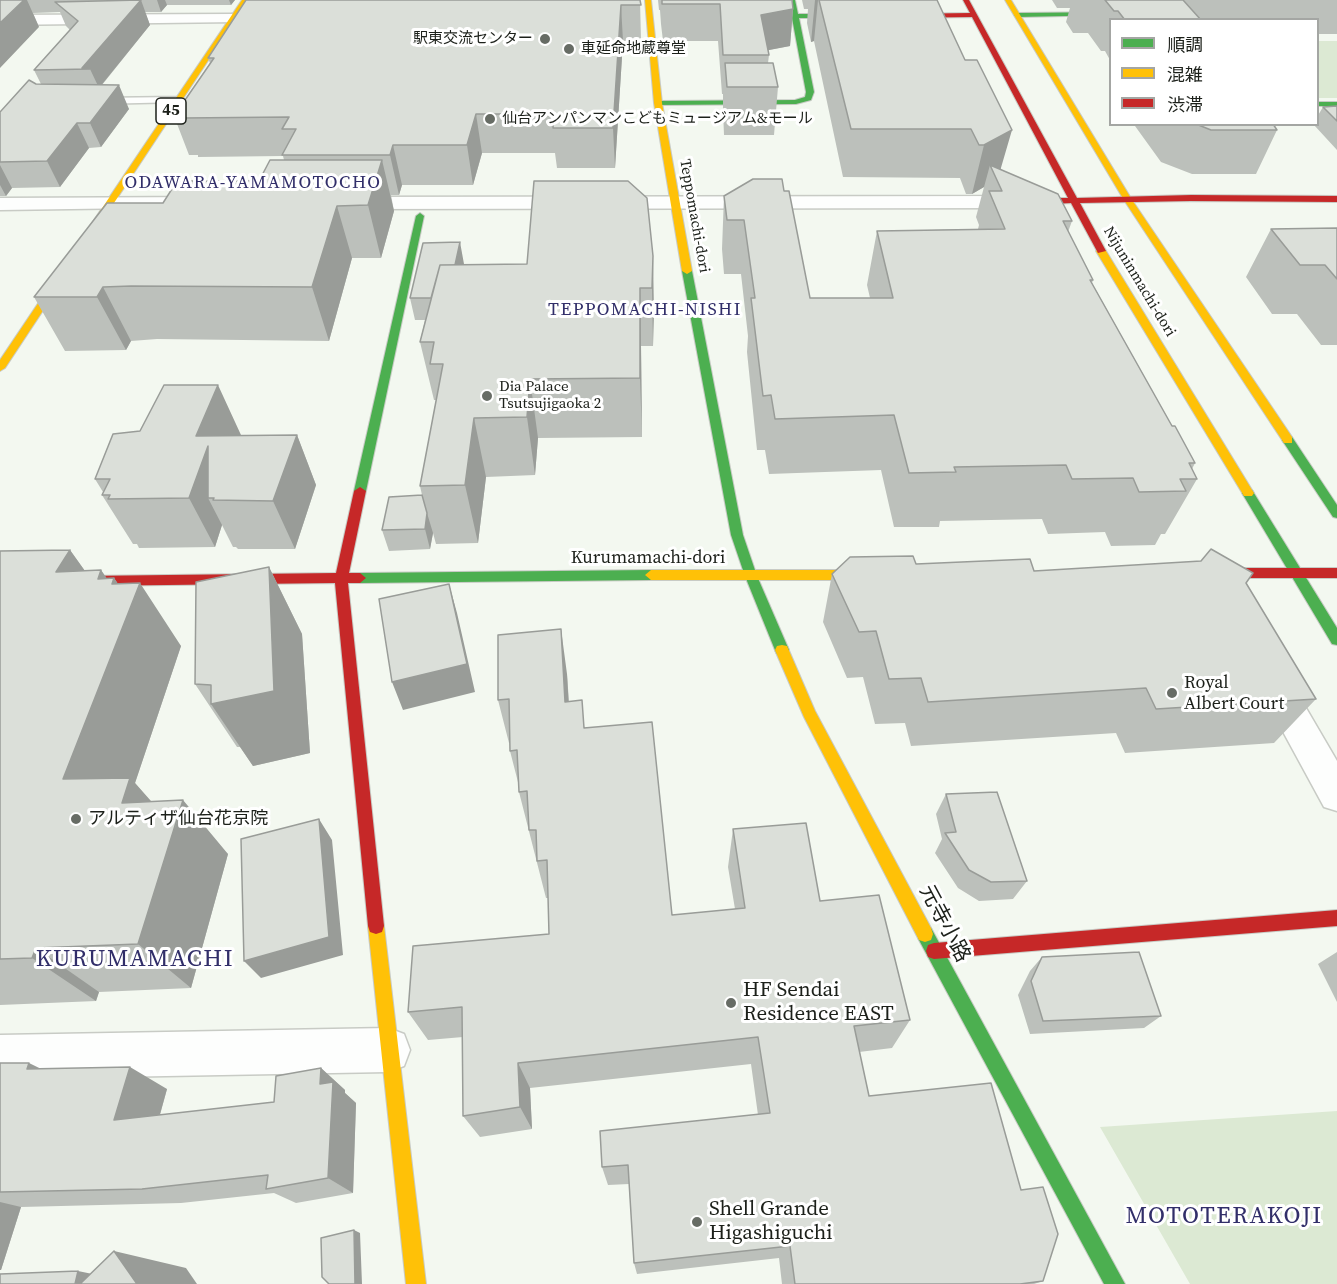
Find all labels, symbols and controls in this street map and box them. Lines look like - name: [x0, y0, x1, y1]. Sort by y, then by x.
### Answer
- legend: [1109, 18, 1319, 126]
- place label: 駅東交流センター: [413, 30, 533, 48]
- marker: 駅東交流センター: [538, 32, 552, 46]
- text: 順調: [1167, 32, 1203, 57]
- place label: 車延命地蔵尊堂: [581, 40, 686, 58]
- marker: 車延命地蔵尊堂: [562, 42, 576, 56]
- text: 混雑: [1167, 62, 1203, 87]
- text: 渋滞: [1167, 92, 1203, 117]
- road number: 45: [156, 98, 186, 124]
- place label: 仙台アンパンマンこどもミュージアム&モール: [502, 110, 813, 128]
- marker: 仙台アンパンマンこどもミュージアム&モール: [483, 112, 497, 126]
- street label: Teppomachi-dori: [675, 158, 713, 274]
- district label: ODAWARA-YAMAMOTOCHO: [125, 172, 381, 194]
- street label: Nijuninmachi-dori: [1099, 224, 1179, 340]
- district label: TEPPOMACHI-NISHI: [548, 299, 742, 321]
- place label: Dia Palace Tsutsujigaoka 2: [499, 378, 601, 413]
- marker: Dia Palace Tsutsujigaoka 2: [480, 389, 494, 403]
- street label: Kurumamachi-dori: [571, 547, 725, 569]
- place label: Royal Albert Court: [1184, 672, 1284, 714]
- marker: Royal Albert Court: [1165, 686, 1179, 700]
- place label: アルティザ仙台花京院: [88, 808, 268, 830]
- marker: アルティザ仙台花京院: [69, 812, 83, 826]
- street label: 元寺小路: [913, 881, 975, 967]
- district label: KURUMAMACHI: [36, 946, 234, 974]
- place label: HF Sendai Residence EAST: [743, 978, 894, 1028]
- marker: HF Sendai Residence EAST: [724, 996, 738, 1010]
- place label: Shell Grande Higashiguchi: [709, 1197, 833, 1247]
- district label: MOTOTERAKOJI: [1125, 1203, 1323, 1231]
- marker: Shell Grande Higashiguchi: [690, 1215, 704, 1229]

